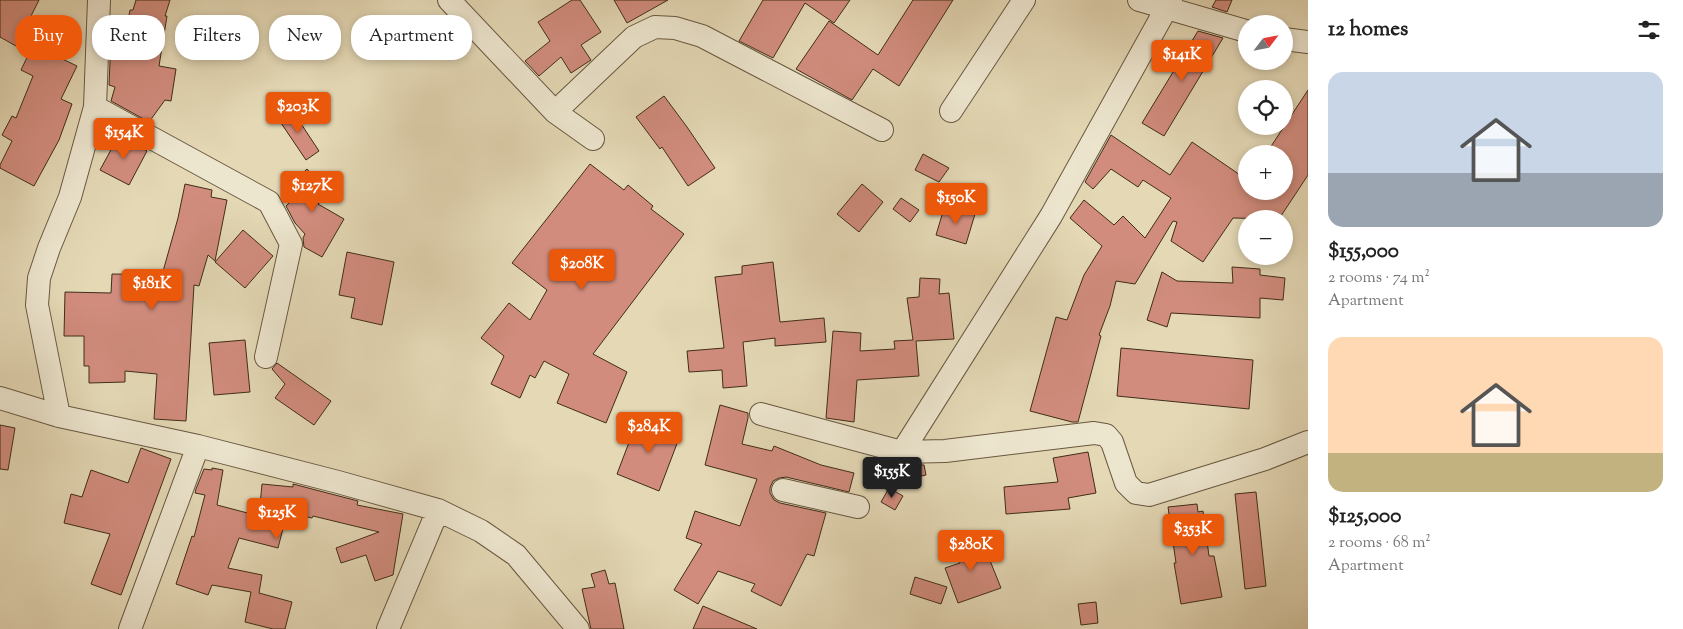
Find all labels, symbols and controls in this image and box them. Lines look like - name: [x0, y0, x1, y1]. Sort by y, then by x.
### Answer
- chip: Buy: [15, 15, 82, 60]
- chip: Rent: [92, 15, 165, 60]
- chip: Filters: [175, 15, 259, 60]
- chip: New: [269, 15, 341, 60]
- chip: Apartment: [351, 15, 472, 60]
- north arrow: [1238, 15, 1292, 70]
- map controls: [1238, 15, 1293, 265]
- text: 12 homes: [1328, 15, 1408, 45]
- icon: filters: [1635, 16, 1663, 44]
- pin: $141K: [1147, 39, 1217, 82]
- text: $141K: [1162, 44, 1202, 67]
- button: locate: [1238, 80, 1293, 135]
- pin: $203K: [263, 92, 333, 134]
- text: $203K: [277, 96, 319, 119]
- icon: home: [1451, 105, 1541, 195]
- pin: $154K: [89, 118, 159, 160]
- text: $154K: [104, 122, 144, 145]
- button: +: [1238, 145, 1293, 200]
- pin: $127K: [277, 170, 347, 213]
- text: $127K: [291, 175, 333, 198]
- pin: $150K: [921, 182, 991, 225]
- text: $150K: [936, 187, 976, 210]
- button: −: [1238, 210, 1293, 265]
- text: $155,000: [1328, 237, 1399, 267]
- pin: $208K: [547, 248, 617, 291]
- text: $208K: [560, 253, 604, 276]
- text: 2 rooms · 74 m²: [1328, 267, 1430, 290]
- pin: $181K: [117, 268, 187, 311]
- text: $181K: [133, 273, 172, 296]
- text: Apartment: [1328, 290, 1404, 313]
- icon: home: [1451, 370, 1541, 460]
- pin: $284K: [614, 412, 684, 454]
- text: $284K: [627, 416, 671, 439]
- pin: $155K: [857, 456, 927, 499]
- text: $155K: [874, 461, 910, 484]
- pin: $125K: [242, 498, 312, 540]
- text: $125K: [258, 502, 296, 525]
- text: $125,000: [1328, 502, 1401, 532]
- pin: $353K: [1158, 514, 1228, 556]
- text: $353K: [1174, 518, 1212, 541]
- pin: $280K: [936, 530, 1006, 572]
- text: 2 rooms · 68 m²: [1328, 532, 1431, 555]
- text: $280K: [949, 534, 993, 557]
- text: Apartment: [1328, 555, 1404, 578]

